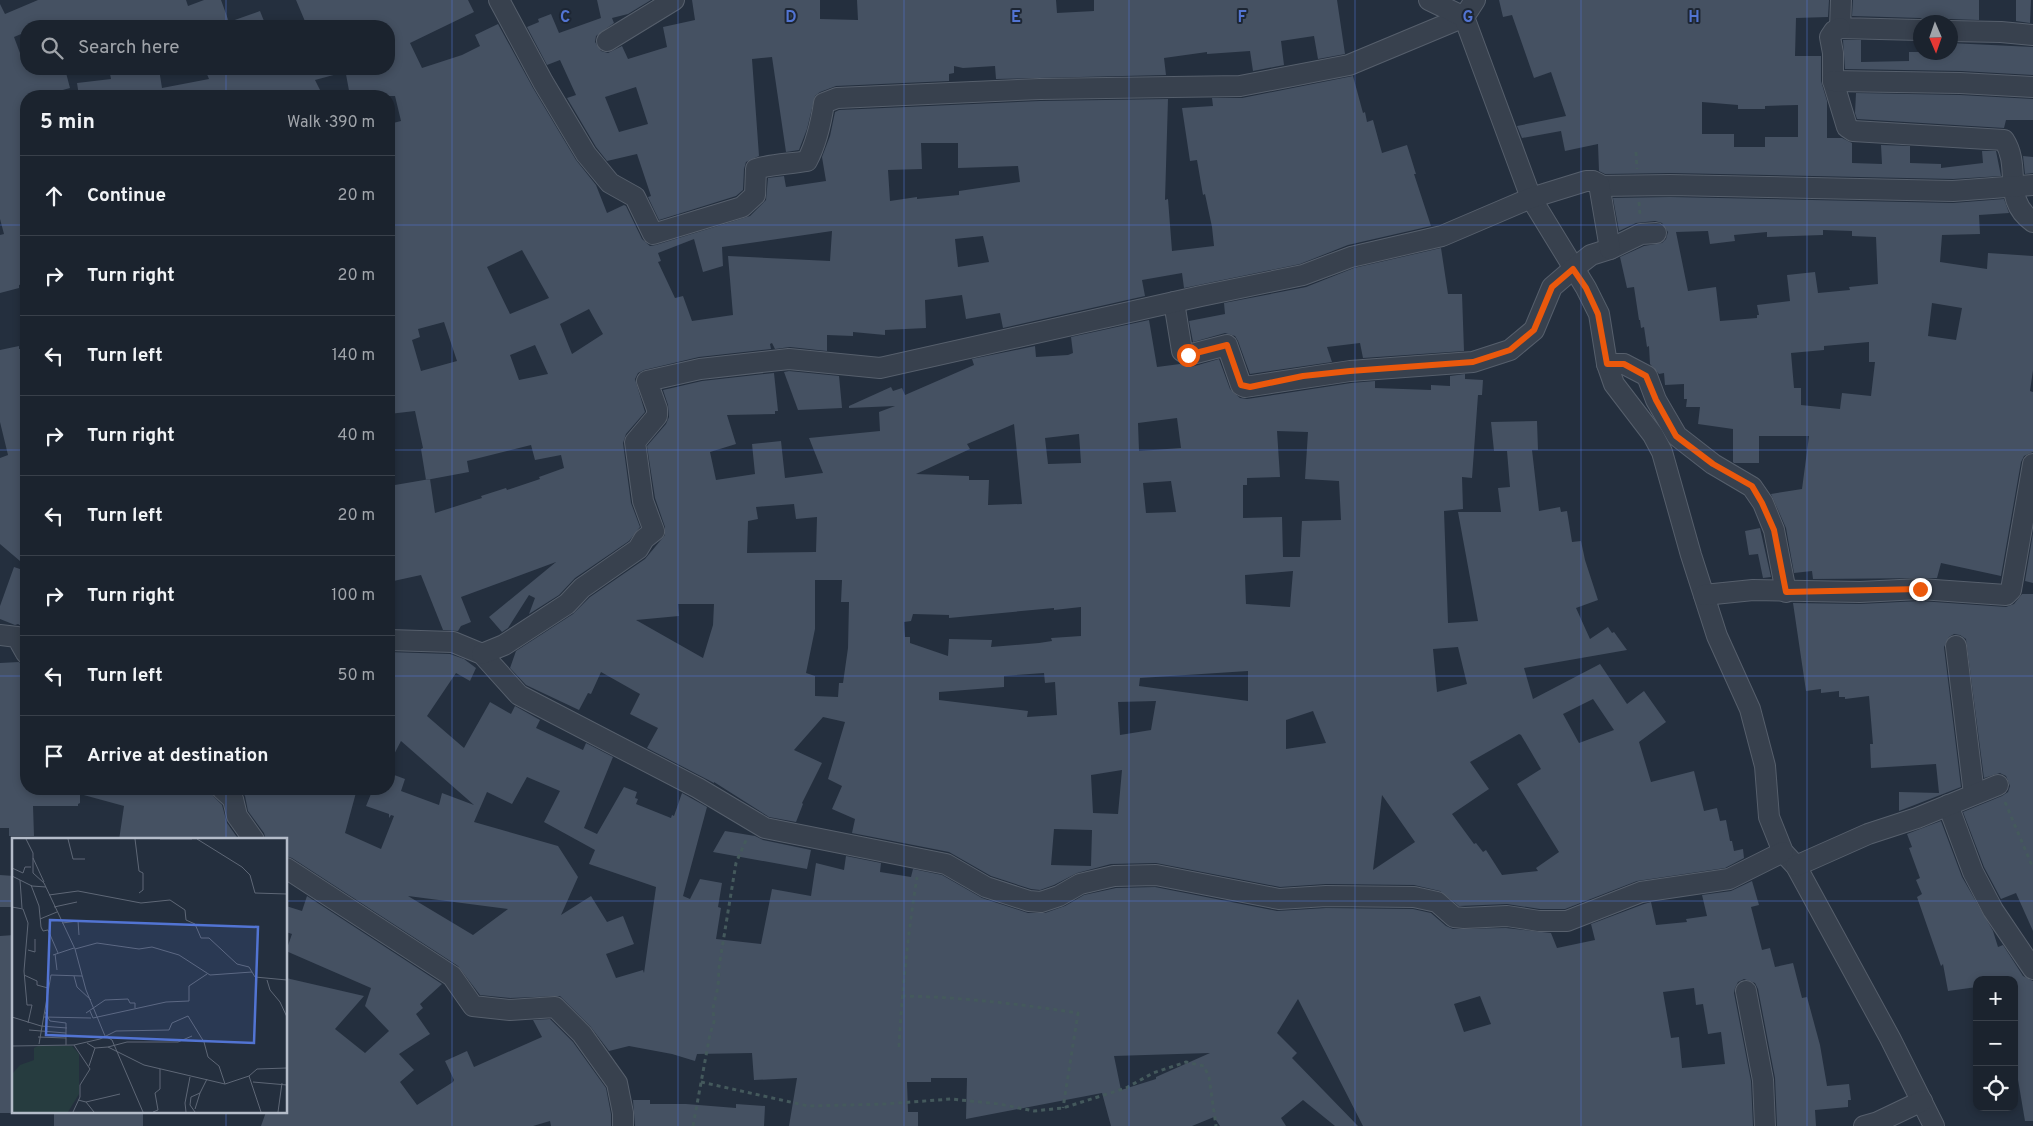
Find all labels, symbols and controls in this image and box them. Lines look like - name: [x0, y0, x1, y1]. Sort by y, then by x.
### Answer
- text: C: [560, 8, 570, 28]
- text: D: [785, 8, 797, 28]
- text: E: [1011, 8, 1021, 28]
- text: F: [1237, 8, 1247, 28]
- text: G: [1463, 8, 1473, 28]
- text: H: [1688, 8, 1700, 28]
- north arrow: [1913, 15, 1958, 60]
- search box: [20, 20, 395, 75]
- icon: search: [38, 34, 66, 62]
- text: Search here: [78, 36, 180, 60]
- text: 5 min: [40, 109, 95, 136]
- text: Walk · 390 m: [287, 113, 375, 133]
- icon: ahead: [40, 182, 68, 210]
- text: Continue: [87, 184, 166, 208]
- text: 20 m: [338, 186, 375, 206]
- icon: right: [40, 262, 68, 290]
- text: Turn right: [87, 264, 175, 288]
- text: 20 m: [338, 266, 375, 286]
- icon: left: [40, 342, 68, 370]
- text: Turn left: [87, 344, 163, 368]
- route start: [1177, 344, 1200, 367]
- text: 140 m: [332, 346, 375, 366]
- icon: right: [40, 422, 68, 450]
- text: Turn right: [87, 424, 175, 448]
- text: 40 m: [337, 426, 375, 446]
- icon: left: [40, 502, 68, 530]
- text: Turn left: [87, 504, 163, 528]
- text: 20 m: [338, 506, 375, 526]
- route end: [1909, 578, 1932, 601]
- icon: right: [40, 582, 68, 610]
- text: Turn right: [87, 584, 175, 608]
- text: 100 m: [331, 586, 375, 606]
- icon: left: [40, 662, 68, 690]
- text: Turn left: [87, 664, 163, 688]
- text: 50 m: [338, 666, 375, 686]
- icon: arrive: [40, 742, 68, 770]
- text: Arrive at destination: [87, 744, 268, 768]
- inset map: [12, 838, 288, 1114]
- map controls: [1973, 976, 2018, 1111]
- button: +: [1973, 976, 2018, 1021]
- button: −: [1973, 1021, 2018, 1066]
- button: locate: [1973, 1066, 2018, 1111]

